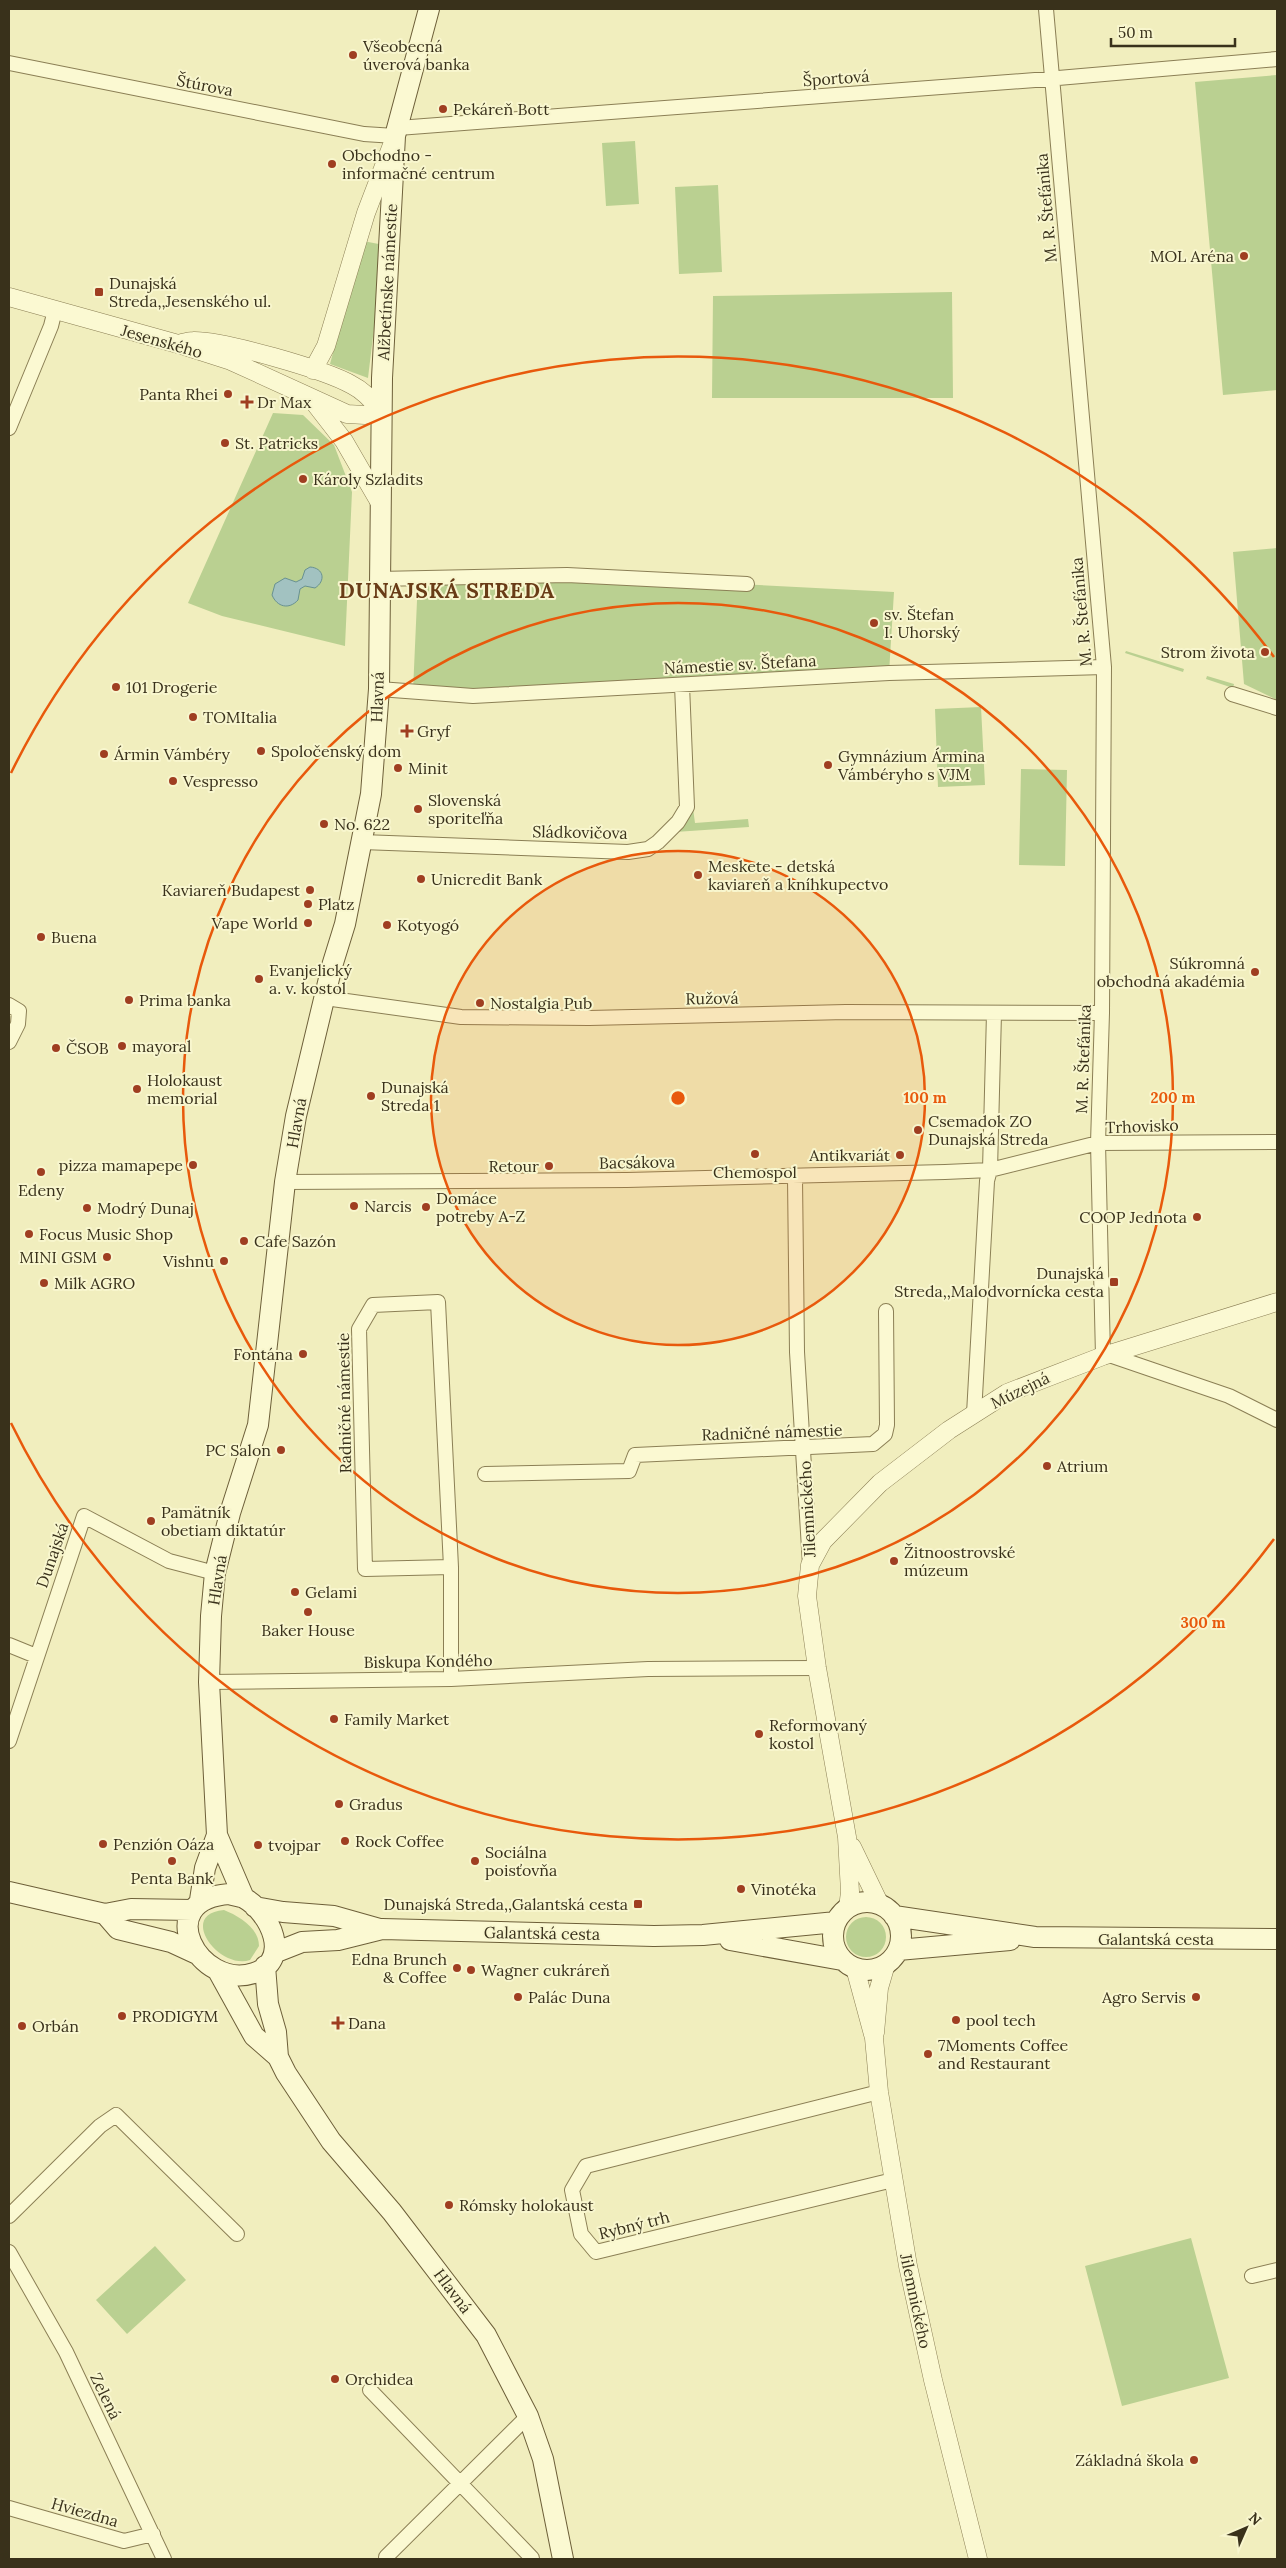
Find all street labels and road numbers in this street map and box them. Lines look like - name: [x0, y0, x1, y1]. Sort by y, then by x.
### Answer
- street label: Športová: [802, 66, 870, 90]
- street label: Štúrova: [175, 70, 235, 100]
- street label: M. R. Štefánika: [1031, 153, 1061, 263]
- street label: Alžbetínske námestie: [373, 203, 401, 362]
- street label: Jesenského: [118, 320, 205, 362]
- street label: M. R. Štefánika: [1066, 557, 1096, 667]
- street label: Námestie sv. Štefana: [663, 650, 817, 678]
- street label: Hlavná: [366, 671, 388, 723]
- street label: Sládkovičova: [532, 821, 628, 843]
- street label: Ružová: [685, 988, 739, 1008]
- street label: M. R. Štefánika: [1071, 1004, 1095, 1114]
- street label: Hlavná: [282, 1096, 310, 1150]
- street label: Trhovisko: [1105, 1115, 1179, 1137]
- street label: Bacsákova: [599, 1151, 675, 1173]
- street label: Radničné námestie: [333, 1332, 355, 1474]
- street label: Múzejná: [987, 1367, 1053, 1413]
- street label: Radničné námestie: [701, 1420, 843, 1444]
- street label: Jilemnického: [794, 1460, 820, 1559]
- street label: Dunajská: [31, 1520, 73, 1590]
- street label: Hlavná: [203, 1553, 231, 1607]
- street label: Biskupa Kondého: [363, 1650, 493, 1672]
- street label: Galantská cesta: [484, 1922, 600, 1944]
- street label: Galantská cesta: [1098, 1929, 1214, 1949]
- street label: Rybný trh: [596, 2206, 672, 2243]
- street label: Jilemnického: [896, 2251, 936, 2350]
- street label: Hlavná: [430, 2265, 476, 2317]
- street label: Zelená: [86, 2369, 126, 2423]
- street label: Hviezdna: [49, 2493, 121, 2531]

